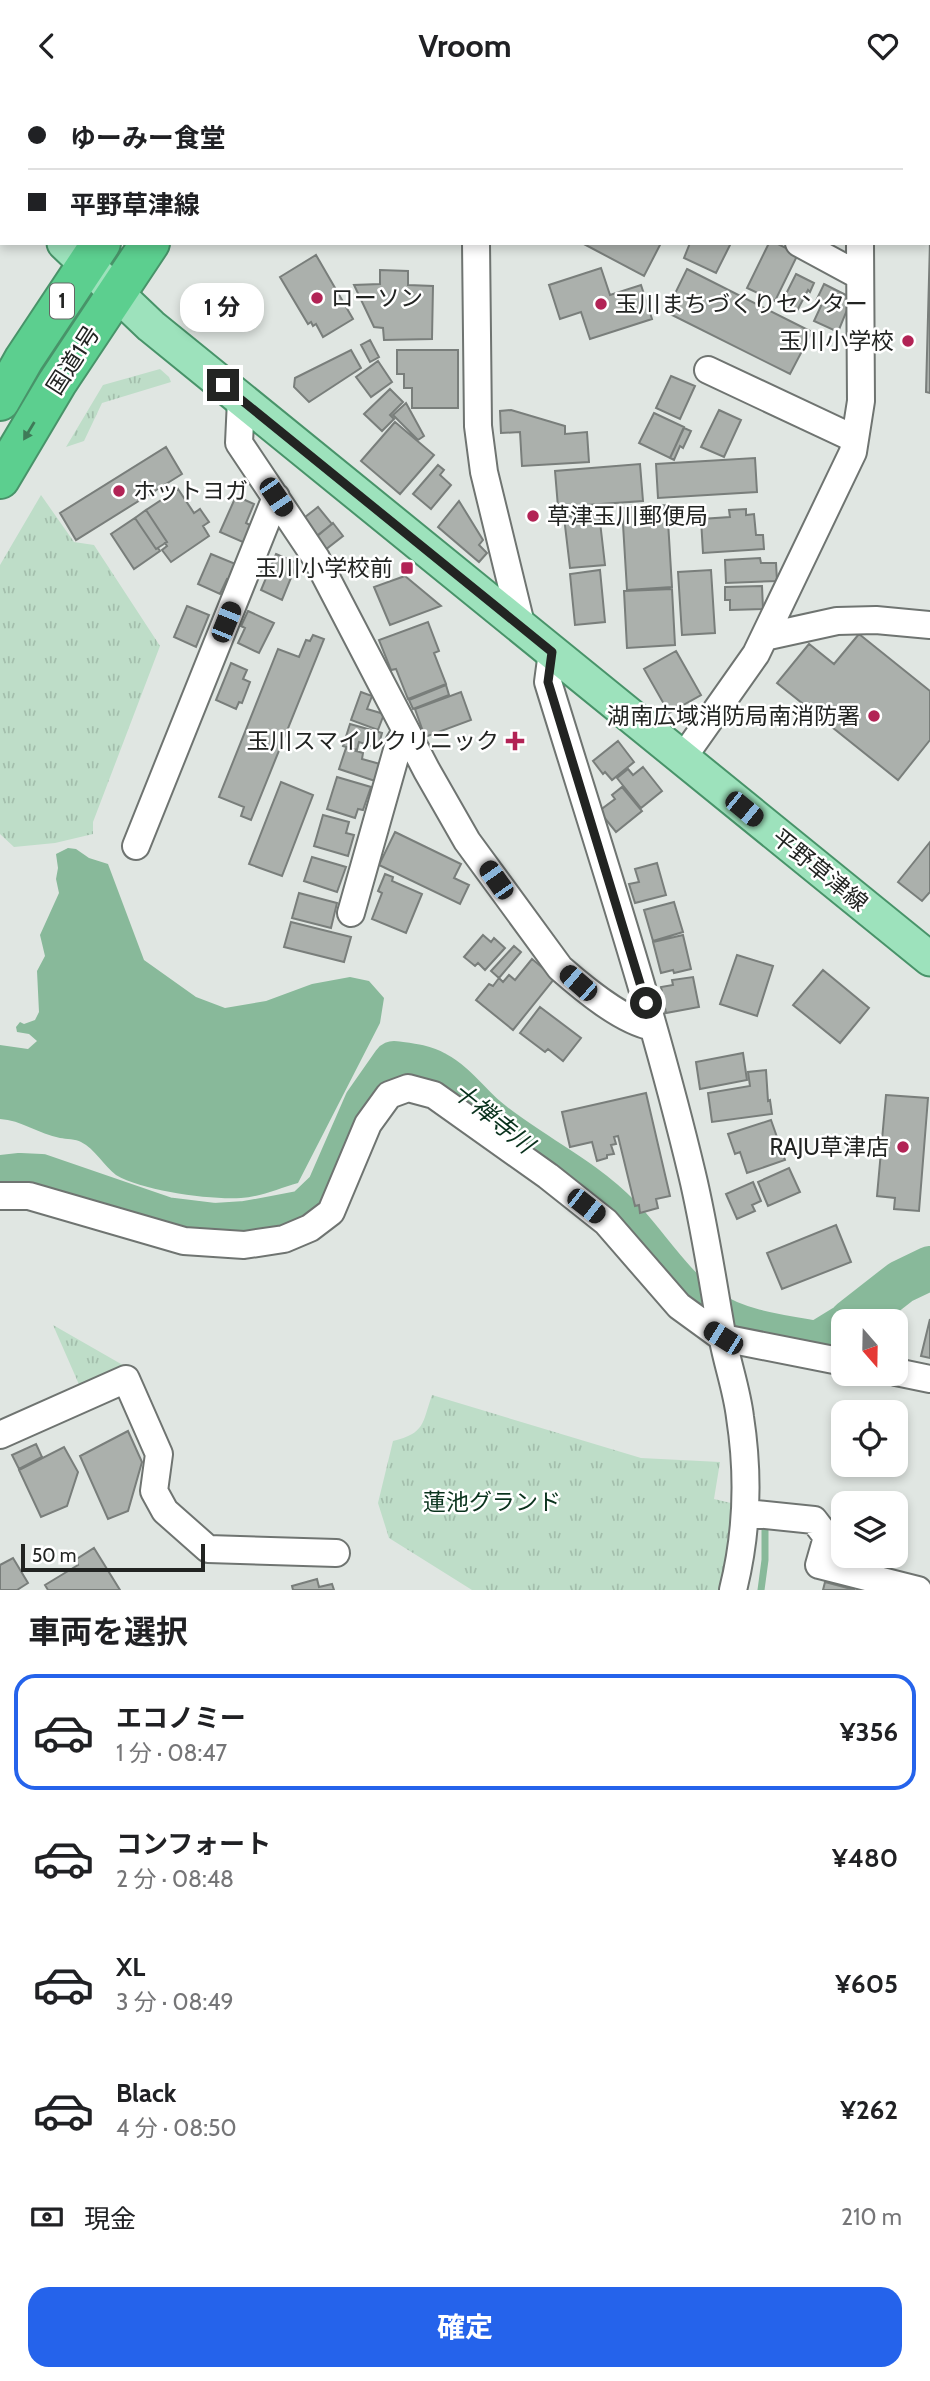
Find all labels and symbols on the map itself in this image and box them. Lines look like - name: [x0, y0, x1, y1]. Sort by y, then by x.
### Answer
- road number: 1: [50, 283, 74, 319]
- callout: 1 分: [181, 283, 265, 333]
- place label: ローソン: [331, 284, 423, 312]
- marker: ローソン: [309, 290, 325, 306]
- place label: 玉川まちづくりセンター: [615, 290, 868, 318]
- marker: 玉川まちづくりセンター: [593, 296, 609, 312]
- street label: 国道1号: [40, 320, 106, 400]
- place label: 玉川小学校: [779, 327, 894, 355]
- marker: 玉川小学校: [900, 333, 916, 349]
- route end: [207, 369, 239, 401]
- one-way arrow: [22, 422, 35, 441]
- car: [256, 474, 297, 520]
- place label: ホットヨガ: [133, 477, 248, 505]
- marker: ホットヨガ: [111, 483, 127, 499]
- place label: 草津玉川郵便局: [547, 502, 708, 530]
- marker: 草津玉川郵便局: [525, 508, 541, 524]
- place label: 玉川小学校前: [255, 554, 393, 582]
- marker: 玉川小学校前: [399, 560, 415, 576]
- car: [209, 599, 244, 645]
- place label: 湖南広域消防局南消防署: [607, 702, 860, 730]
- marker: 湖南広域消防局南消防署: [866, 708, 882, 724]
- place label: 玉川スマイルクリニック: [247, 727, 499, 755]
- marker: 玉川スマイルクリニック: [505, 731, 525, 751]
- car: [722, 788, 767, 830]
- street label: 平野草津線: [767, 823, 873, 917]
- car: [476, 857, 517, 903]
- car: [556, 961, 601, 1005]
- route start: [630, 987, 662, 1019]
- water label: 十禅寺川: [447, 1076, 542, 1161]
- place label: RAJU草津店: [769, 1133, 889, 1161]
- marker: RAJU草津店: [895, 1139, 911, 1155]
- car: [563, 1185, 610, 1227]
- north arrow: [831, 1309, 908, 1386]
- car: [700, 1318, 747, 1358]
- park label: 蓮池グランド: [423, 1488, 561, 1516]
- scale bar: [21, 1541, 205, 1573]

